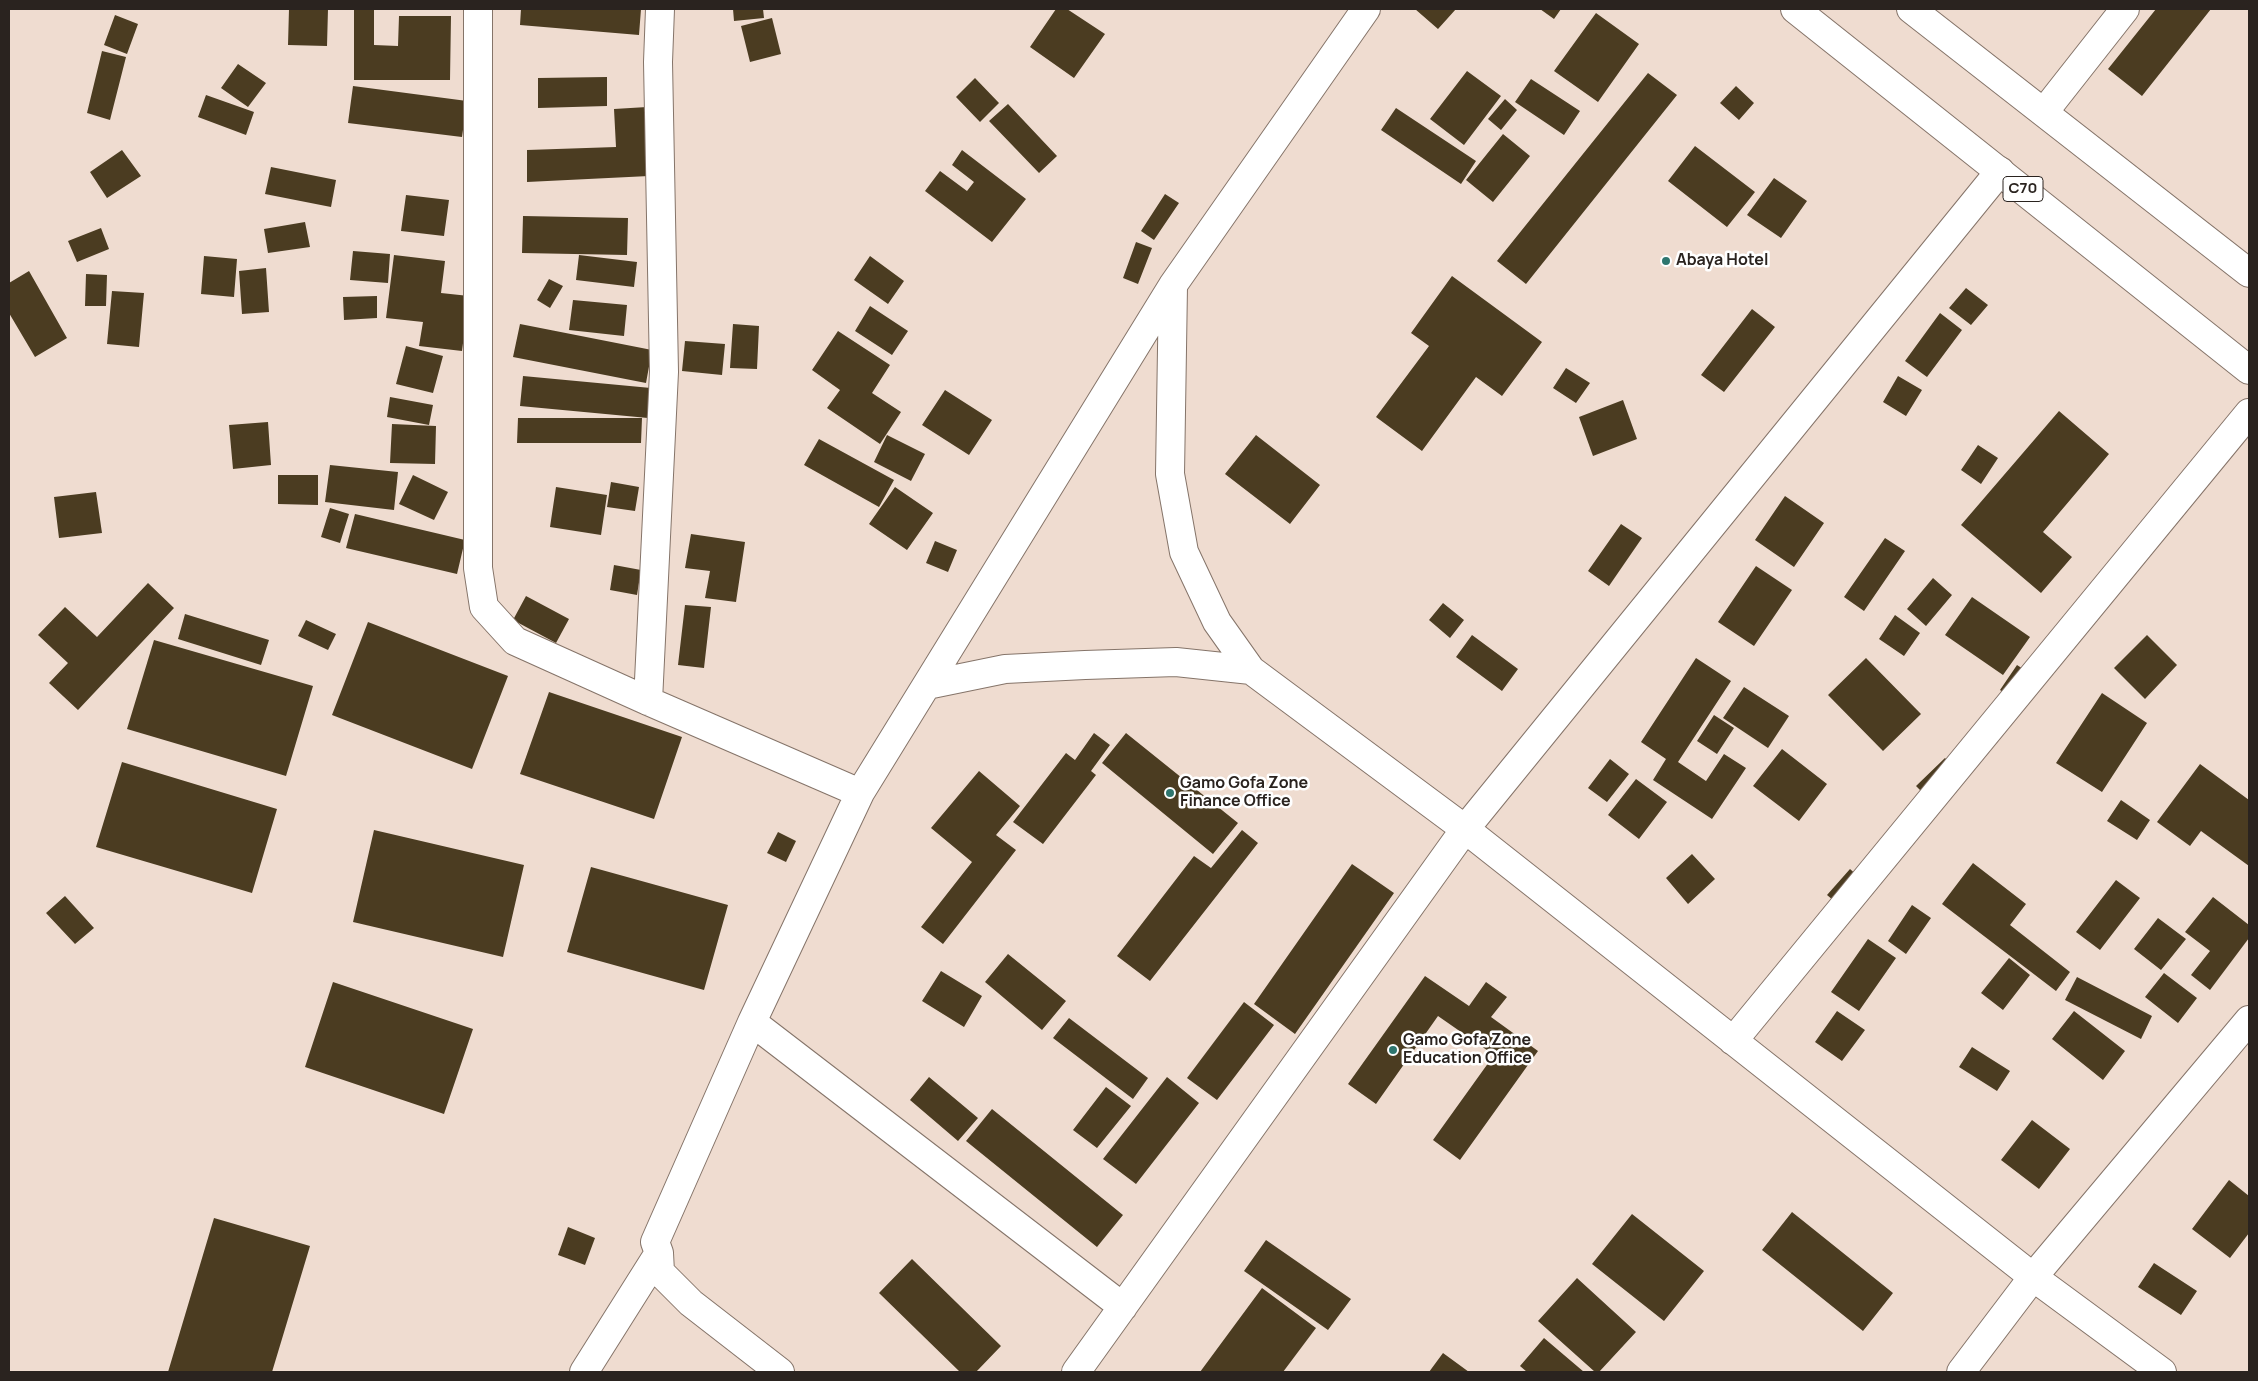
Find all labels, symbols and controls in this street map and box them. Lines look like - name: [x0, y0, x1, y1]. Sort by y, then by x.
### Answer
- road number: C70: [2003, 176, 2043, 202]
- place label: Abaya Hotel: [1676, 251, 1768, 271]
- marker: Abaya Hotel: [1660, 255, 1672, 267]
- place label: Gamo Gofa Zone Finance Office: [1180, 774, 1308, 812]
- marker: Gamo Gofa Zone Finance Office: [1164, 787, 1176, 799]
- place label: Gamo Gofa Zone Education Office: [1403, 1031, 1532, 1069]
- marker: Gamo Gofa Zone Education Office: [1387, 1044, 1399, 1056]

